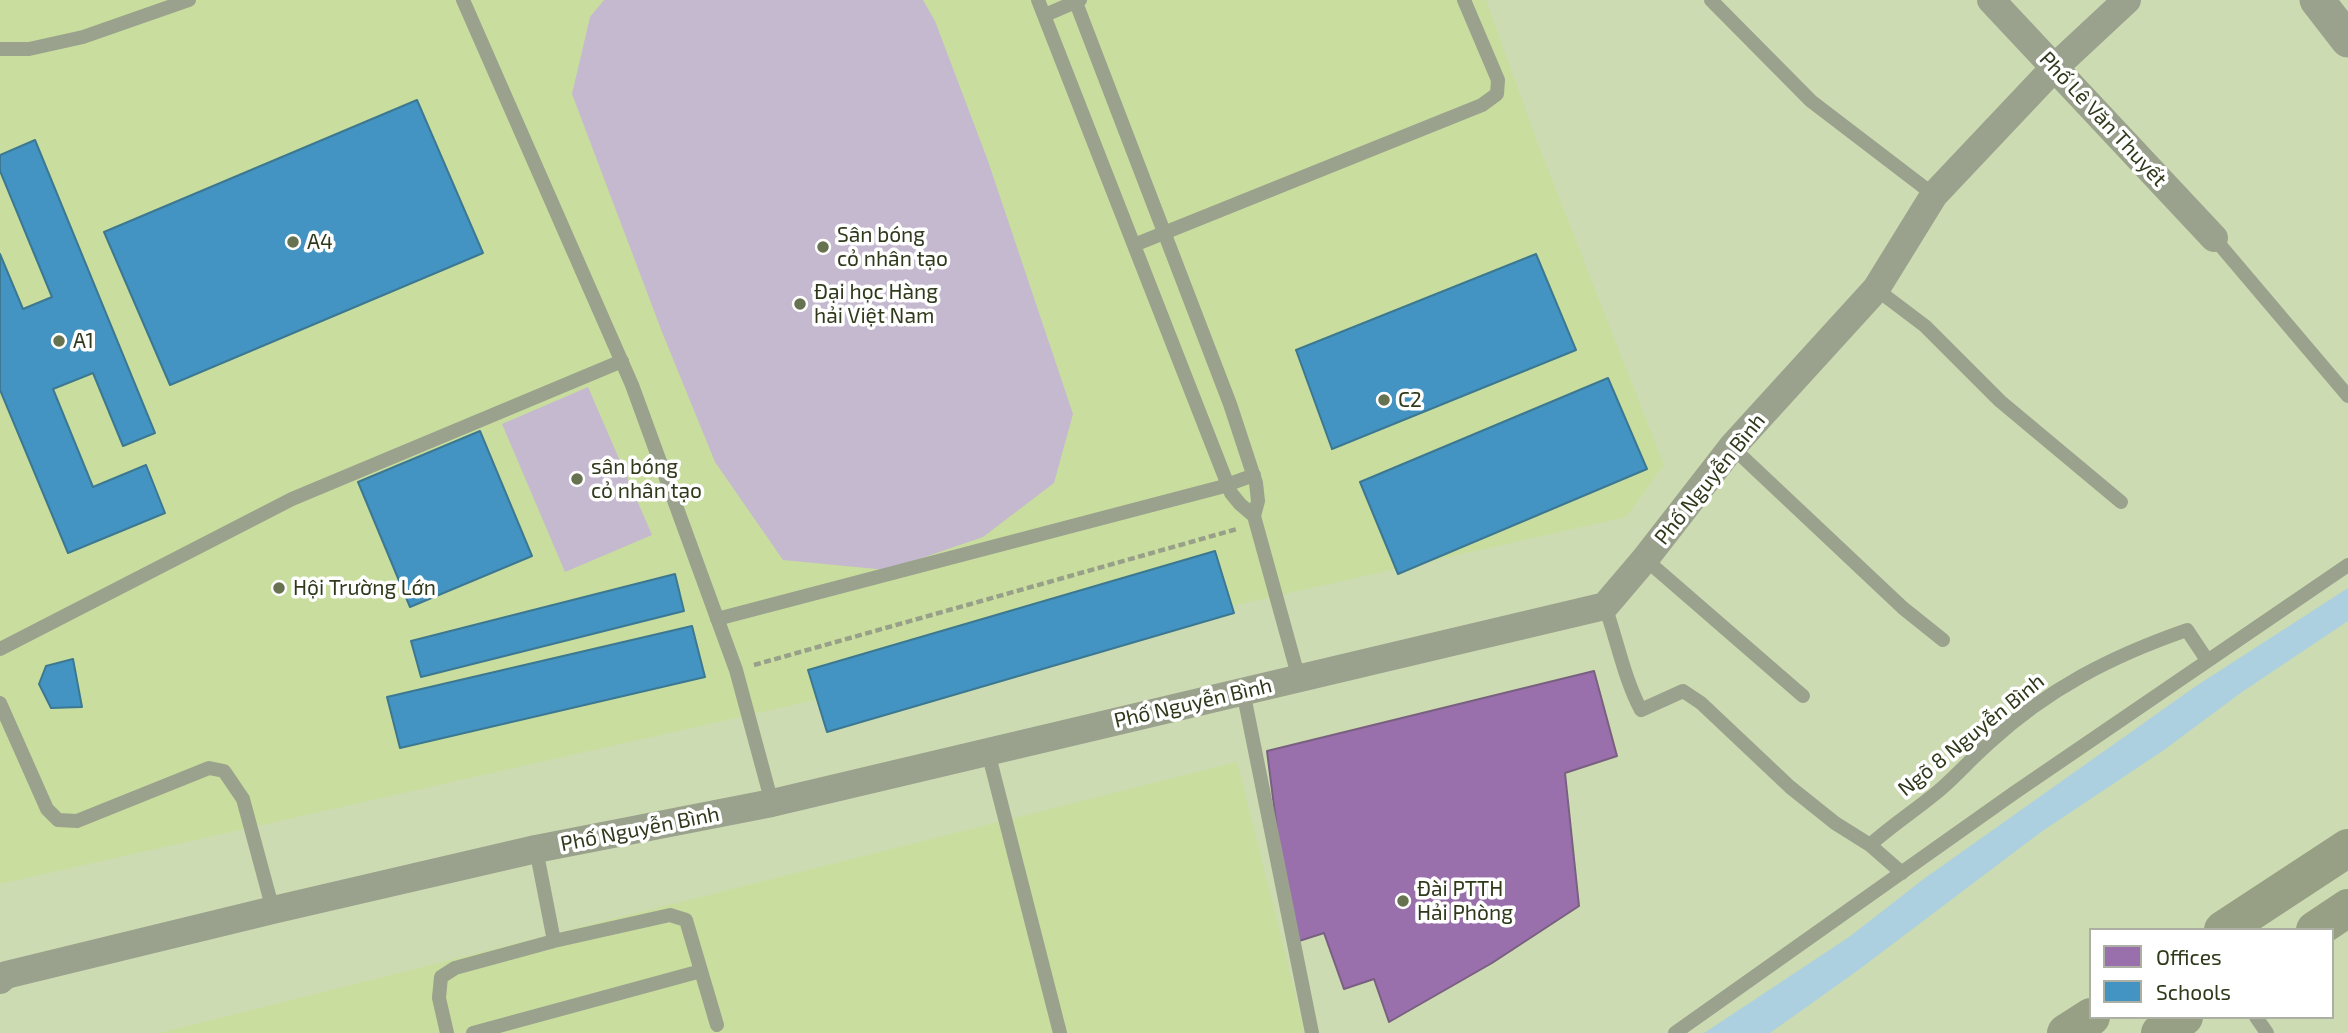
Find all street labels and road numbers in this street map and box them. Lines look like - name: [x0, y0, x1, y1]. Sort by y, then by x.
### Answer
- street label: Phố Lê Văn Thuyết: [2034, 46, 2172, 192]
- street label: Phố Nguyễn Bình: [1649, 408, 1771, 550]
- street label: Ngõ 8 Nguyễn Bình: [1893, 668, 2049, 802]
- street label: Phố Nguyễn Bình: [1111, 673, 1275, 733]
- street label: Phố Nguyễn Bình: [558, 801, 722, 857]

